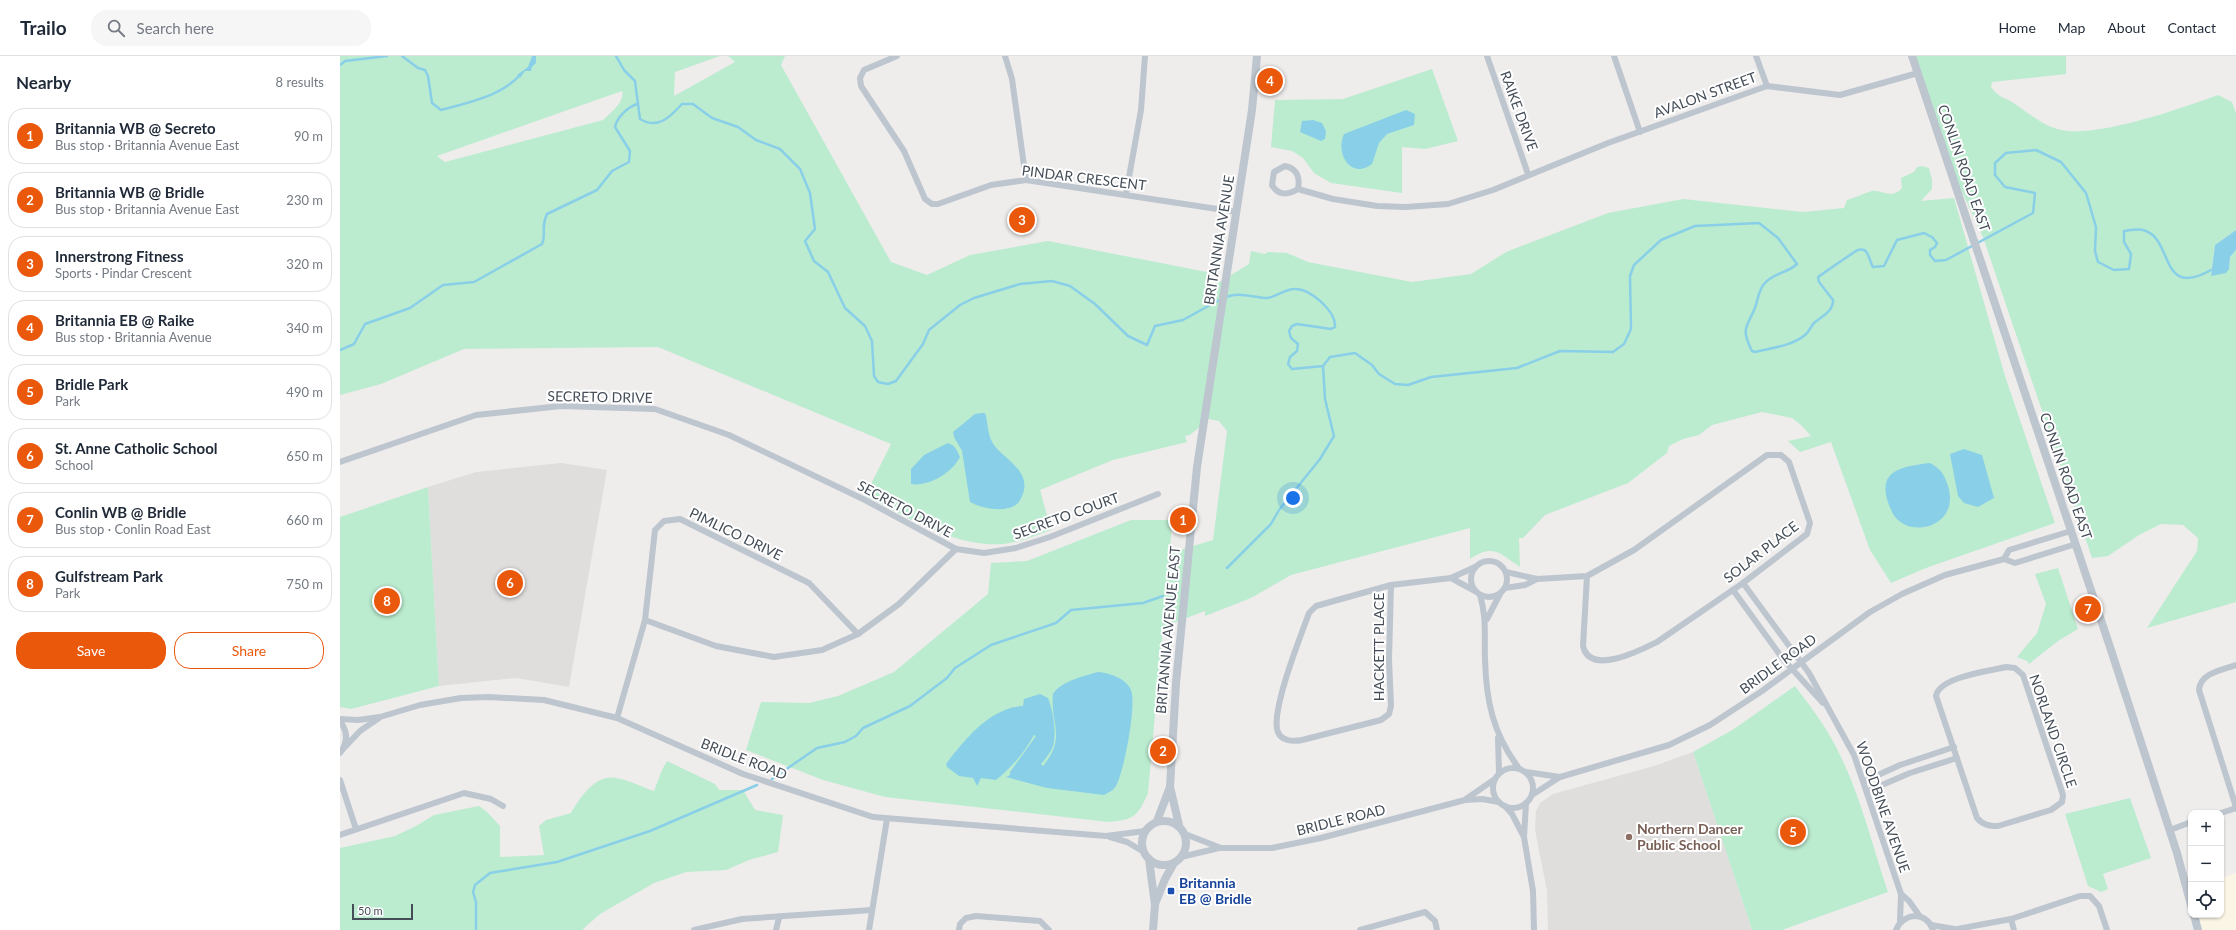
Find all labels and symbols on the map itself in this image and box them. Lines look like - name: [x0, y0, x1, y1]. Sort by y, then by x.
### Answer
- pin: 4: [1257, 66, 1283, 96]
- street label: RAIKE DRIVE: [1497, 68, 1542, 153]
- street label: AVALON STREET: [1651, 68, 1759, 121]
- street label: CONLIN ROAD EAST: [1935, 102, 1994, 234]
- street label: PINDAR CRESCENT: [1021, 161, 1148, 194]
- street label: BRITANNIA AVENUE: [1200, 174, 1237, 306]
- pin: 3: [1009, 205, 1035, 235]
- street label: SECRETO DRIVE: [547, 387, 653, 406]
- street label: CONLIN ROAD EAST: [2037, 410, 2096, 542]
- street label: SECRETO DRIVE: [855, 476, 956, 541]
- street label: SECRETO COURT: [1010, 488, 1122, 543]
- your location: [1283, 488, 1303, 508]
- street label: PIMLICO DRIVE: [687, 504, 785, 563]
- pin: 1: [1170, 505, 1196, 535]
- street label: SOLAR PLACE: [1720, 517, 1801, 586]
- street label: BRITANNIA AVENUE EAST: [1152, 545, 1183, 715]
- pin: 6: [497, 568, 523, 598]
- pin: 8: [374, 586, 400, 616]
- street label: HACKETT PLACE: [1370, 593, 1387, 701]
- pin: 7: [2075, 594, 2101, 624]
- street label: BRIDLE ROAD: [1736, 630, 1820, 697]
- street label: NORLAND CIRCLE: [2026, 672, 2081, 790]
- street label: BRIDLE ROAD: [699, 734, 790, 783]
- pin: 2: [1150, 736, 1176, 766]
- street label: WOODBINE AVENUE: [1853, 739, 1914, 875]
- street label: BRIDLE ROAD: [1295, 800, 1387, 839]
- pin: 5: [1780, 817, 1806, 847]
- place label: Northern Dancer Public School: [1637, 820, 1744, 853]
- marker: Northern Dancer Public School: [1624, 832, 1634, 842]
- place label: Britannia EB @ Bridle: [1179, 874, 1252, 907]
- marker: Britannia EB @ Bridle: [1166, 886, 1176, 896]
- scale bar: [352, 902, 413, 921]

